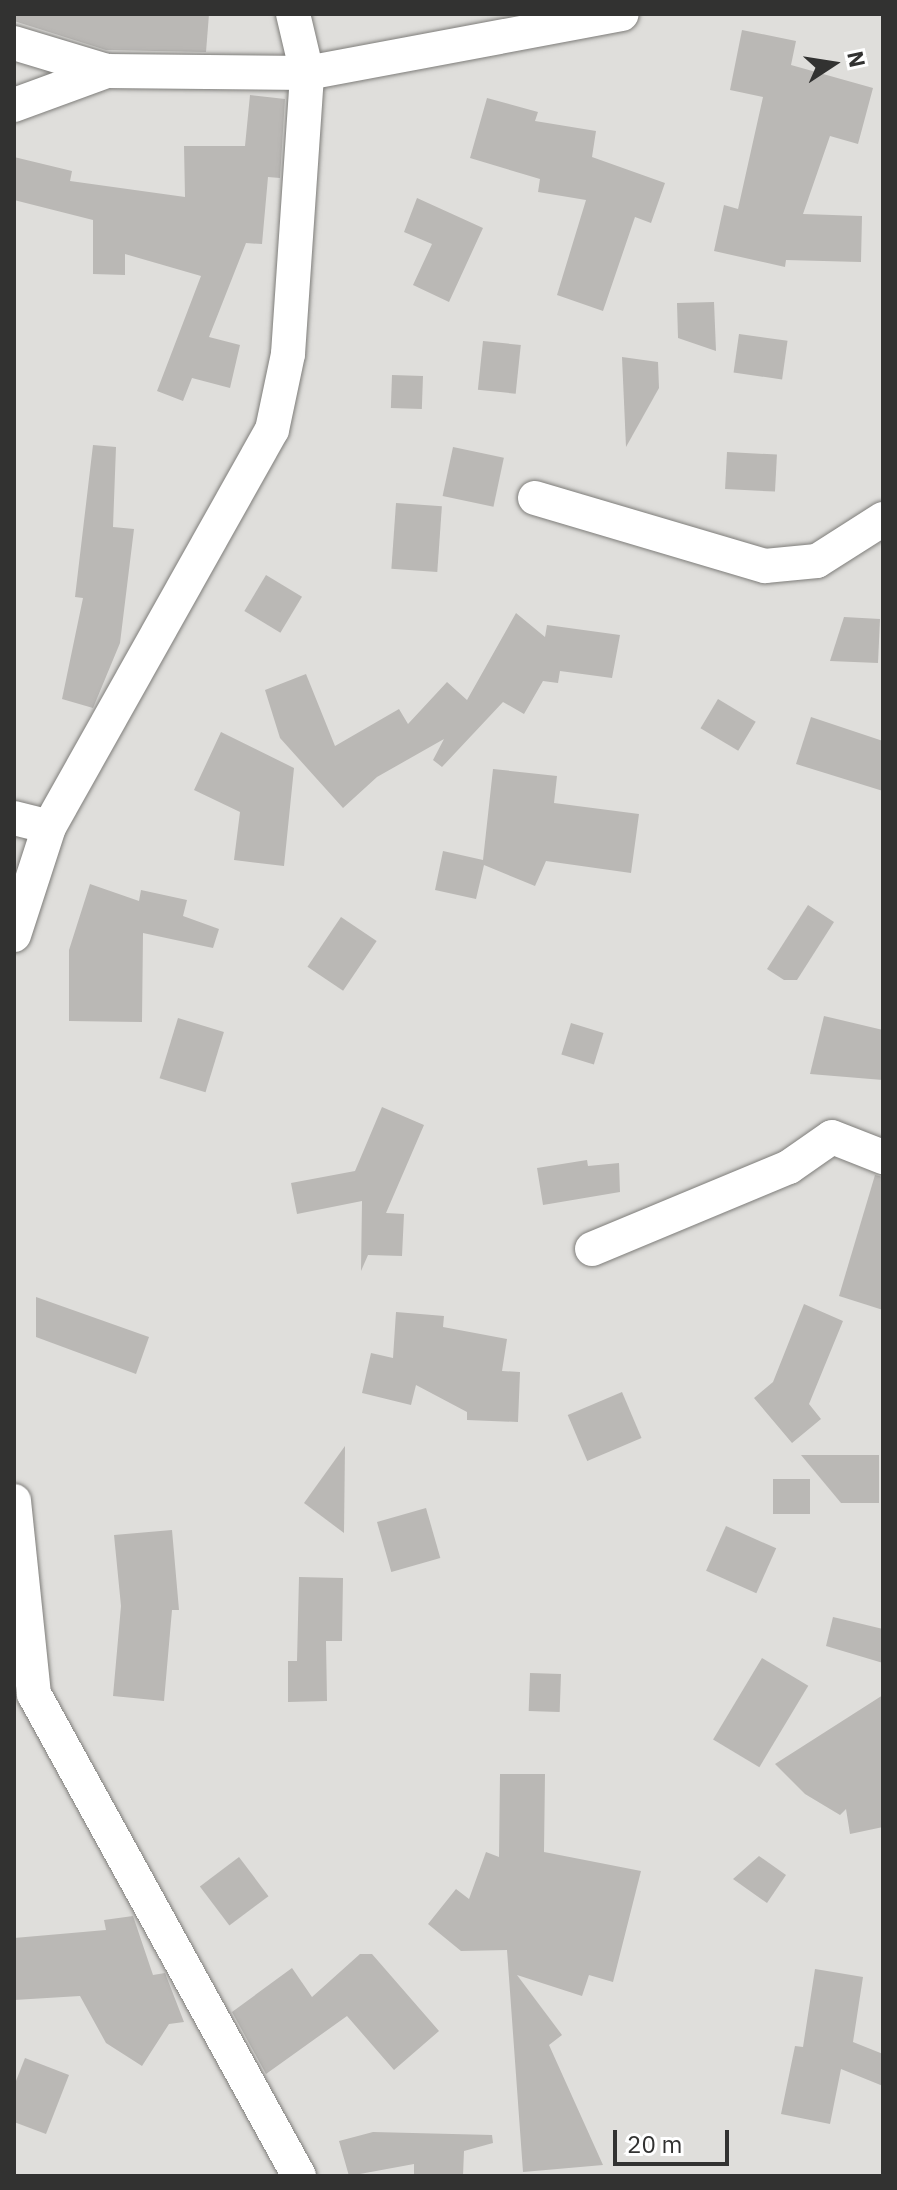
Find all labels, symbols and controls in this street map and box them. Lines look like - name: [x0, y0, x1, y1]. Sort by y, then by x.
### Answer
- north arrow: [793, 24, 873, 104]
- text: N: [841, 48, 873, 70]
- scale bar: [617, 2114, 733, 2164]
- text: 20 m: [627, 2128, 682, 2160]

